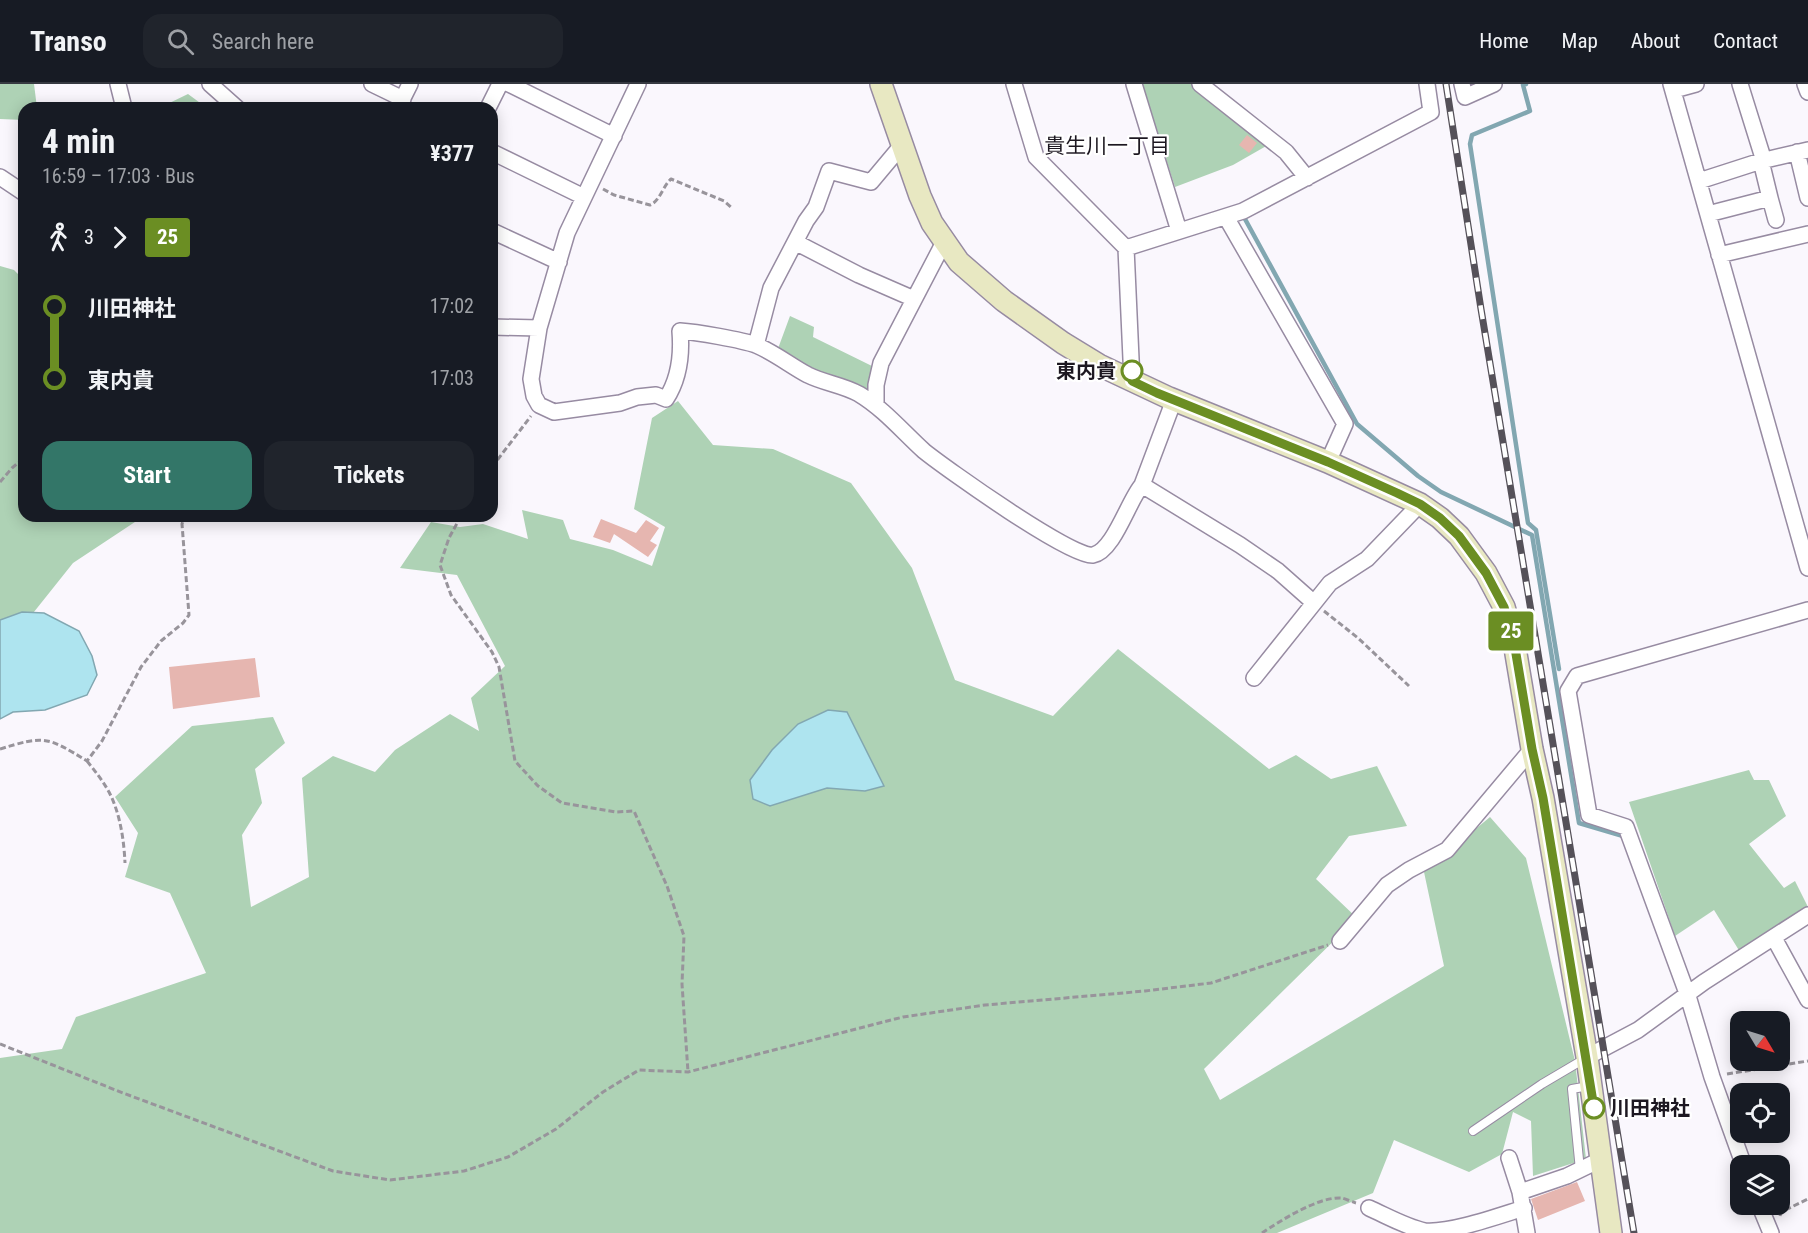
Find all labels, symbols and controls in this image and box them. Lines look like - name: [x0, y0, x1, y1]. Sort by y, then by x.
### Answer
- search box: [143, 14, 563, 68]
- text: Transo: [30, 25, 107, 58]
- icon: search: [164, 25, 197, 58]
- text: Search here: [212, 29, 314, 54]
- text: Home: [1479, 29, 1529, 53]
- text: Map: [1562, 29, 1598, 53]
- text: About: [1631, 29, 1680, 53]
- text: Contact: [1713, 29, 1778, 53]
- text: 4 min: [42, 122, 115, 161]
- district label: 貴生川一丁目: [1044, 134, 1170, 158]
- text: ¥377: [430, 141, 474, 166]
- text: 16:59 – 17:03 · Bus: [42, 164, 195, 188]
- icon: walk: [42, 221, 75, 254]
- icon: forward: [103, 221, 136, 254]
- text: 3: [84, 225, 94, 249]
- text: 25: [157, 225, 178, 249]
- text: 17:02: [430, 294, 474, 318]
- text: 川田神社: [88, 296, 176, 321]
- place label: 東内貴: [1056, 359, 1116, 383]
- marker: 東内貴: [1121, 360, 1143, 382]
- text: 17:03: [430, 366, 474, 390]
- text: 東内貴: [88, 368, 154, 393]
- button: Start: [42, 441, 252, 510]
- button: Tickets: [264, 441, 474, 510]
- line badge: 25: [1484, 612, 1538, 650]
- text: 25: [1500, 619, 1522, 643]
- north arrow: [1730, 1011, 1790, 1071]
- map controls: [1730, 1011, 1790, 1215]
- button: locate: [1730, 1083, 1790, 1143]
- place label: 川田神社: [1610, 1096, 1690, 1120]
- marker: 川田神社: [1583, 1097, 1605, 1119]
- button: layers: [1730, 1155, 1790, 1215]

